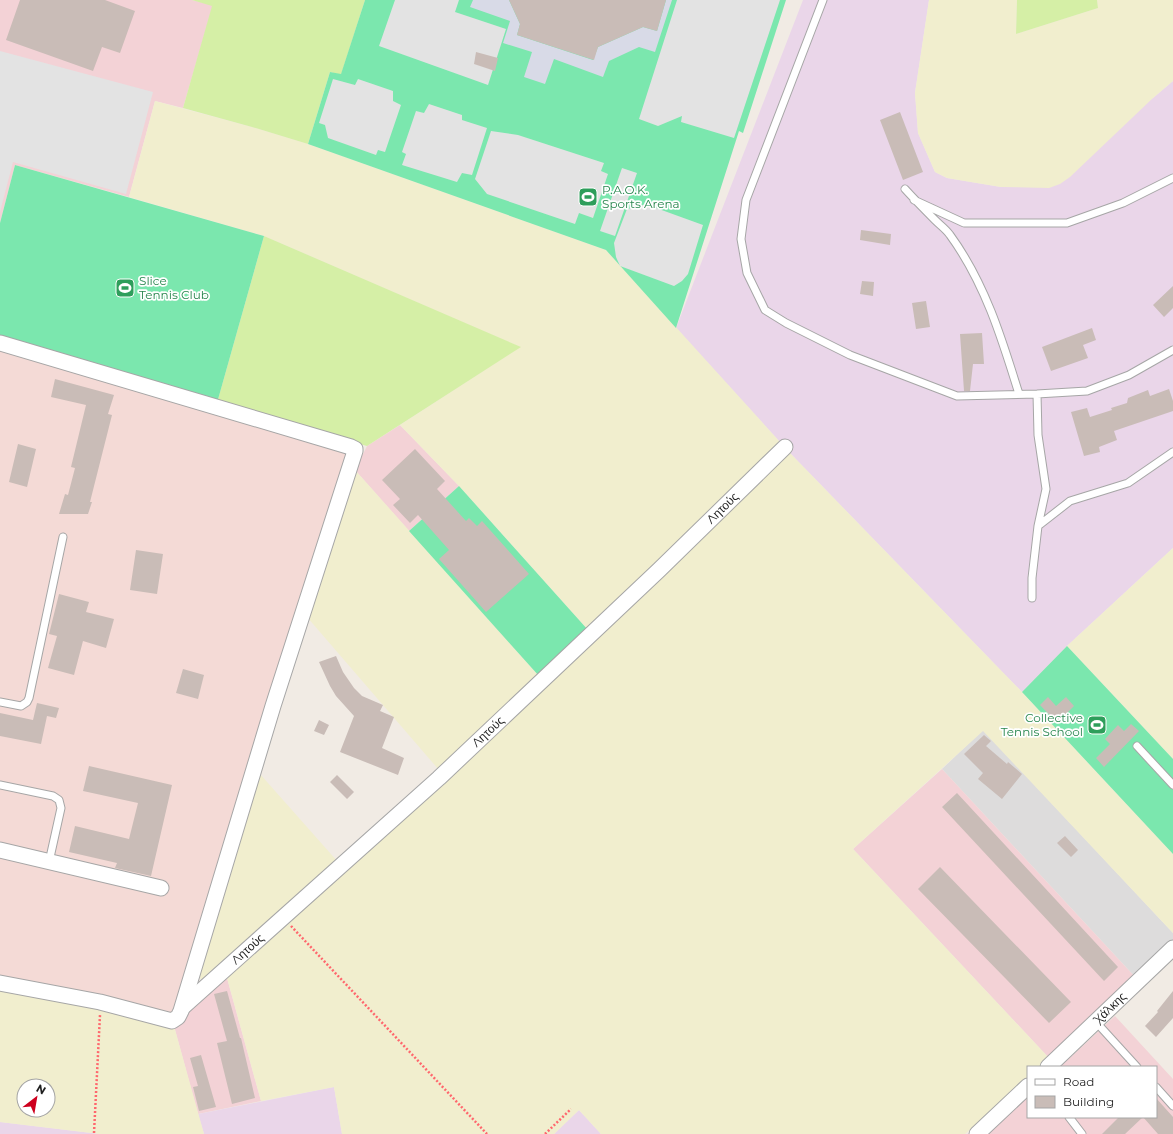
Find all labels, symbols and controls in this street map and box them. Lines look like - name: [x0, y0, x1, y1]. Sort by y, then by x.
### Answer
- place label: P.A.O.K. Sports Arena: [602, 182, 680, 211]
- sports icon: P.A.O.K. Sports Arena: [577, 186, 599, 208]
- place label: Slice Tennis Club: [139, 273, 209, 302]
- sports icon: Slice Tennis Club: [114, 277, 136, 299]
- street label: Λητούς: [703, 489, 741, 527]
- place label: Collective Tennis School: [1001, 710, 1083, 739]
- street label: Λητούς: [469, 712, 507, 750]
- sports icon: Collective Tennis School: [1086, 714, 1108, 736]
- street label: Λητούς: [228, 930, 267, 967]
- street label: Χάλκης: [1089, 988, 1129, 1027]
- legend: [1027, 1066, 1157, 1118]
- text: Road: [1063, 1074, 1094, 1089]
- north arrow: [16, 1078, 56, 1118]
- text: N: [34, 1081, 49, 1098]
- text: Building: [1063, 1094, 1114, 1109]

